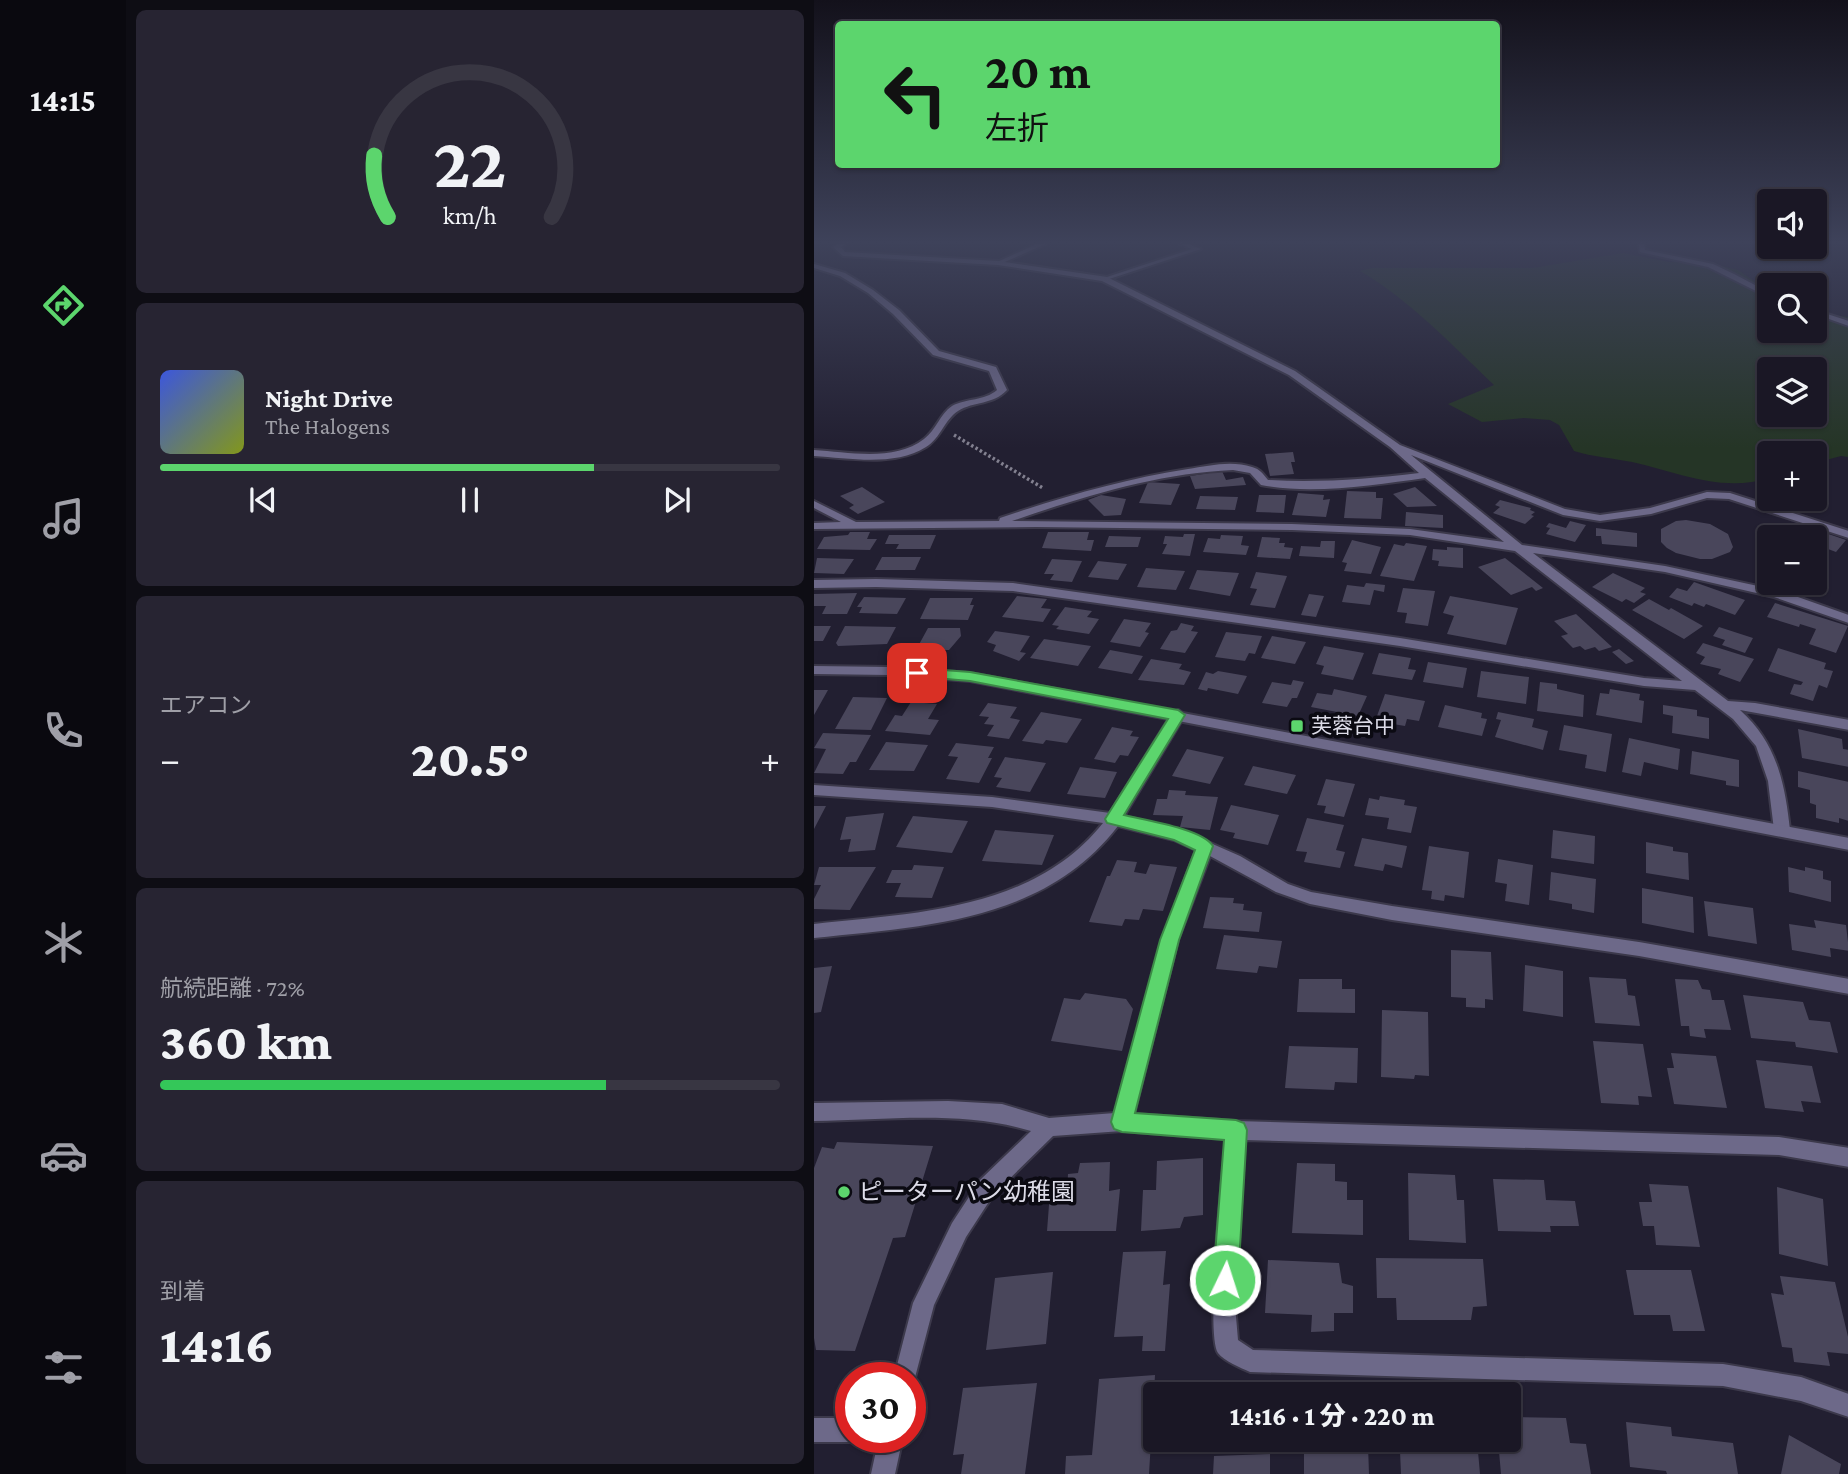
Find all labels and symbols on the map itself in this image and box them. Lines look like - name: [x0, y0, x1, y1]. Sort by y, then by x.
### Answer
- pin: [887, 643, 947, 703]
- place label: 芙蓉台中: [1311, 714, 1395, 738]
- marker: 芙蓉台中: [1289, 718, 1305, 734]
- place label: ピーターパン幼稚園: [858, 1178, 1075, 1205]
- marker: ピーターパン幼稚園: [836, 1184, 852, 1200]
- position arrow: [1188, 1243, 1262, 1317]
- speed limit sign: 30: [835, 1362, 926, 1453]

